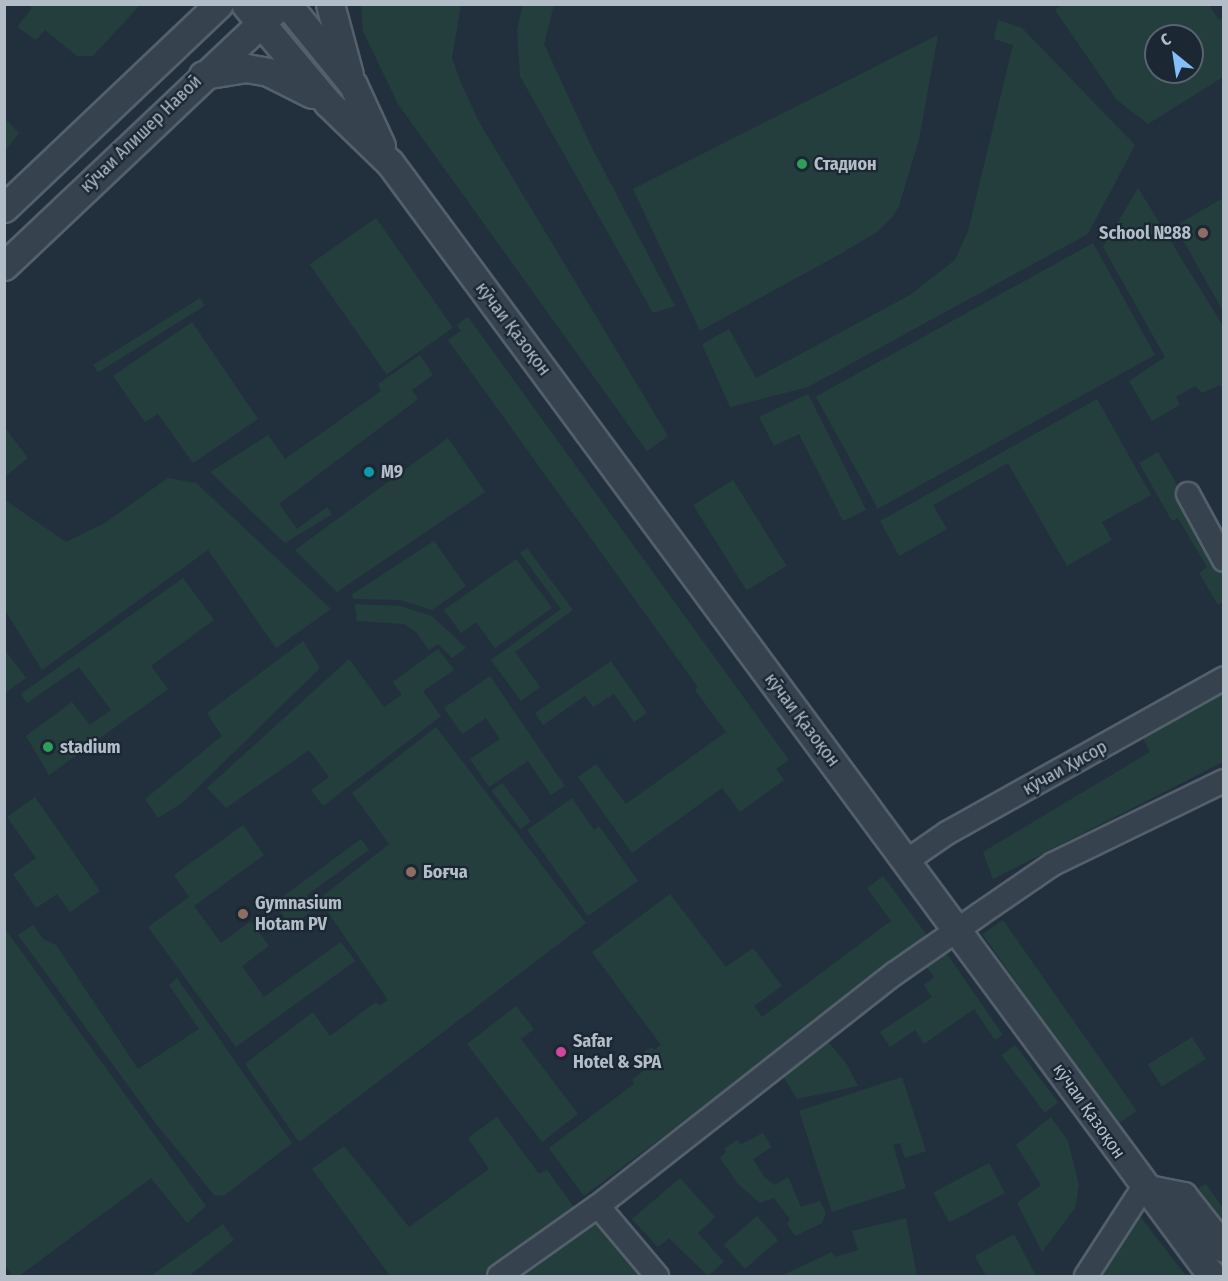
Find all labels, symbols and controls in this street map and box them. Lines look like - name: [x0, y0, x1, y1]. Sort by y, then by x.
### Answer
- north arrow: [1144, 24, 1204, 84]
- text: С: [1157, 29, 1174, 50]
- street label: кӯчаи Алишер Навоӣ: [76, 71, 206, 197]
- place label: Стадион: [814, 153, 877, 175]
- marker: Стадион: [795, 157, 809, 171]
- place label: School №88: [1099, 222, 1191, 244]
- marker: School №88: [1196, 226, 1210, 240]
- street label: кӯчаи Қазоқон: [471, 278, 555, 380]
- place label: М9: [381, 461, 403, 483]
- marker: М9: [362, 465, 376, 479]
- street label: кӯчаи Қазоқон: [760, 669, 844, 771]
- place label: stadium: [60, 736, 121, 758]
- street label: кӯчаи Ҳисор: [1019, 736, 1111, 800]
- marker: stadium: [41, 740, 55, 754]
- place label: Боғча: [423, 861, 468, 883]
- marker: Боғча: [404, 865, 418, 879]
- place label: Gymnasium Hotam PV: [255, 893, 342, 936]
- marker: Gymnasium Hotam PV: [236, 907, 250, 921]
- place label: Safar Hotel & SPA: [573, 1031, 661, 1074]
- marker: Safar Hotel & SPA: [554, 1045, 568, 1059]
- street label: кӯчаи Қазоқон: [1048, 1059, 1130, 1163]

